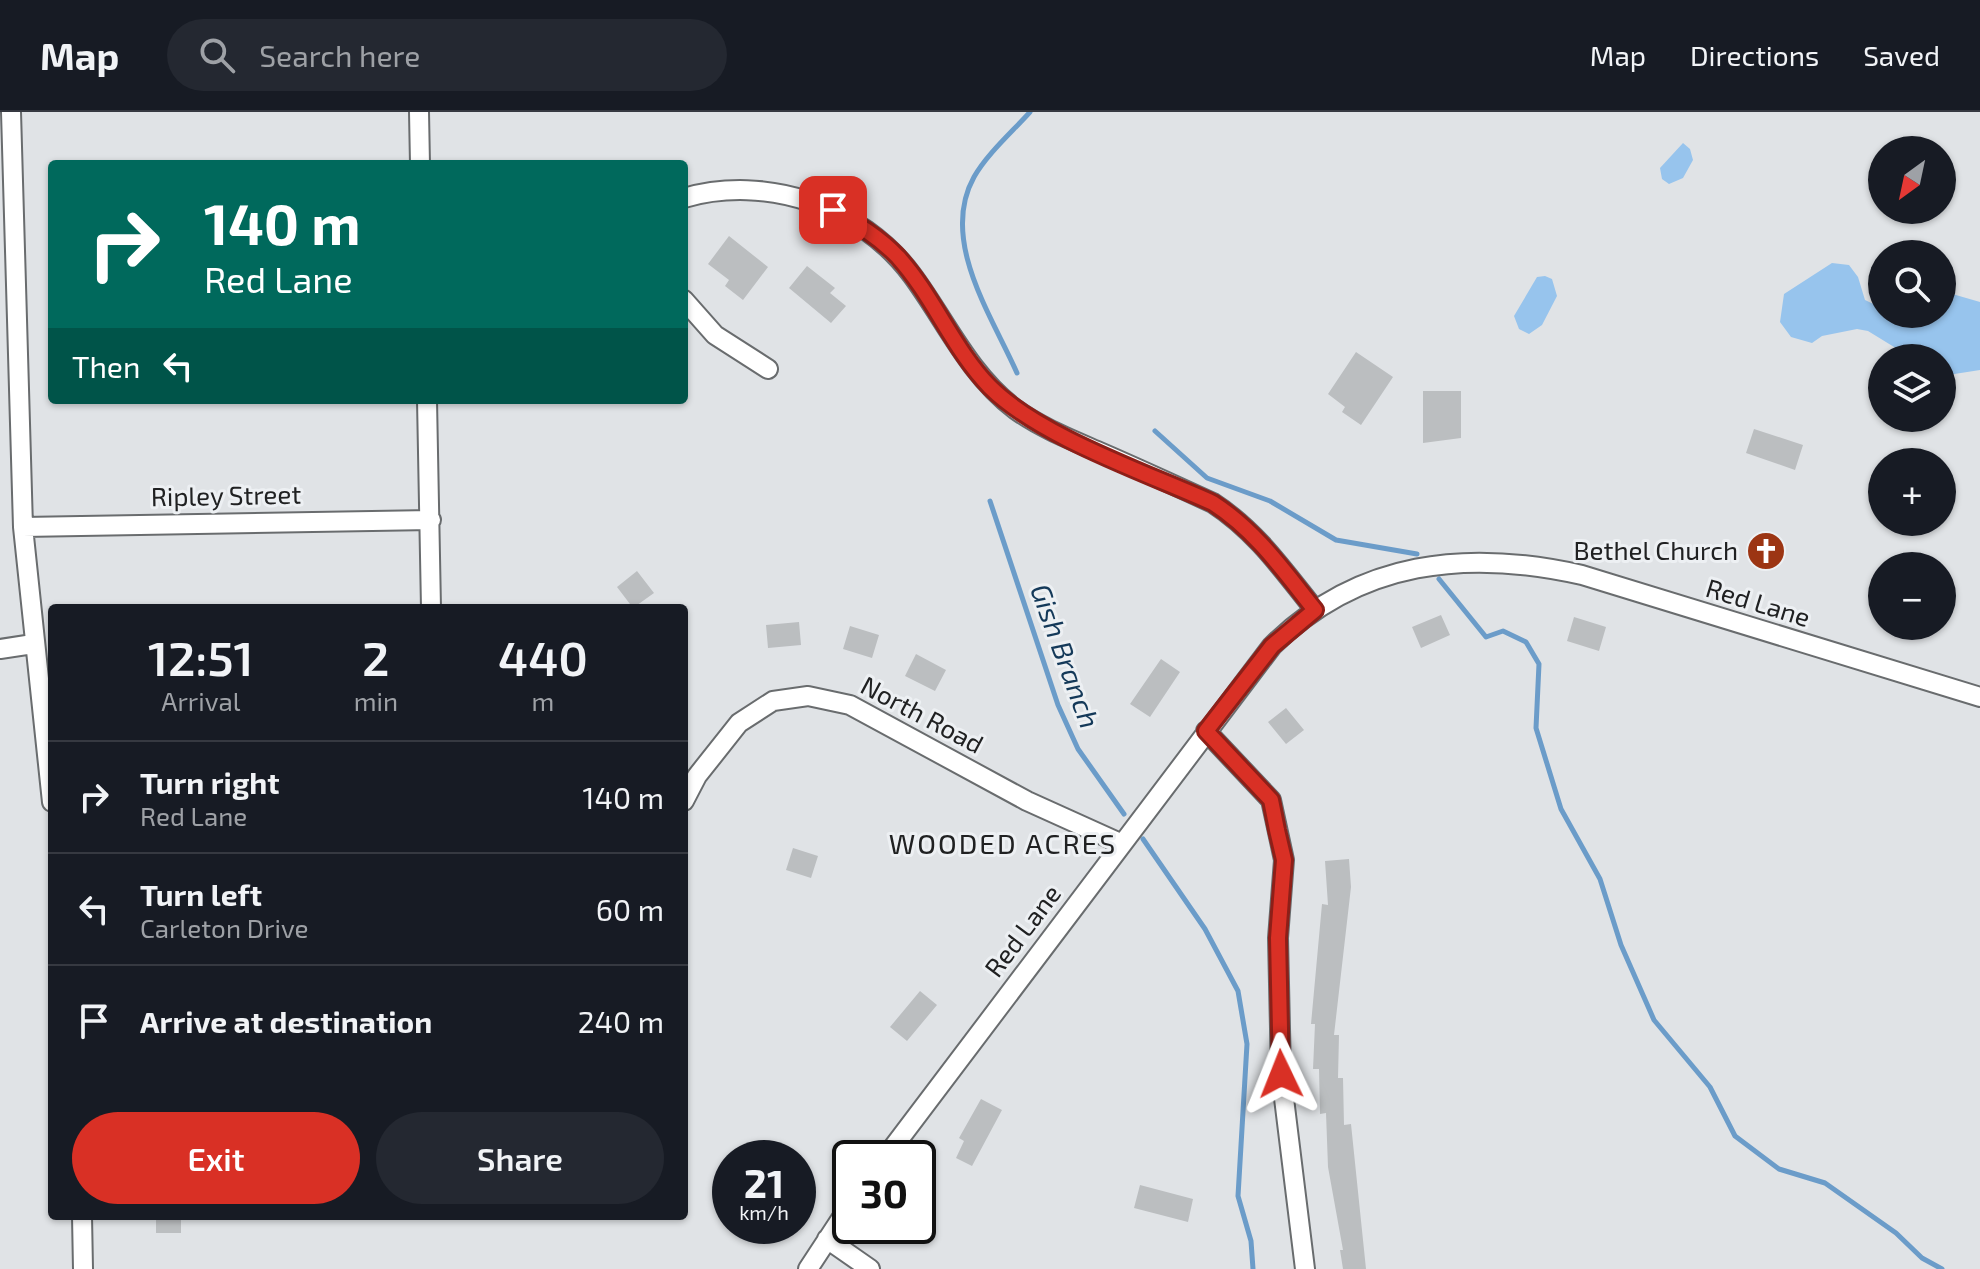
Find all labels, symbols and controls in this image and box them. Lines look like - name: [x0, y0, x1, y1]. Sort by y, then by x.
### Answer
- search box: [167, 19, 727, 91]
- text: Map: [40, 32, 119, 78]
- icon: search: [195, 33, 239, 77]
- text: Search here: [259, 37, 420, 73]
- text: Map: [1590, 38, 1646, 72]
- text: Directions: [1690, 38, 1819, 72]
- text: Saved: [1863, 38, 1940, 72]
- north arrow: [1868, 136, 1956, 224]
- map controls: [1868, 136, 1956, 640]
- pin: [799, 176, 867, 244]
- icon: arrive: [811, 188, 855, 232]
- text: 140 m: [204, 189, 361, 256]
- icon: right: [72, 192, 176, 296]
- button: search: [1868, 240, 1956, 328]
- text: Red Lane: [204, 257, 353, 300]
- icon: left: [156, 344, 200, 388]
- button: layers: [1868, 344, 1956, 432]
- text: Then: [72, 348, 140, 384]
- button: +: [1868, 448, 1956, 536]
- street label: Ripley Street: [150, 478, 302, 511]
- church icon: Bethel Church: [1745, 530, 1787, 572]
- place label: Bethel Church: [1573, 534, 1738, 565]
- button: −: [1868, 552, 1956, 640]
- street label: Red Lane: [1703, 571, 1814, 632]
- water label: Gish Branch: [1024, 579, 1108, 732]
- text: 12:51: [148, 628, 254, 686]
- text: 2: [362, 628, 390, 686]
- text: 440: [498, 628, 588, 686]
- street label: North Road: [856, 668, 989, 759]
- text: Arrival: [161, 685, 240, 716]
- text: min: [354, 685, 398, 716]
- text: m: [532, 685, 554, 716]
- text: Turn right: [140, 764, 280, 800]
- icon: right: [72, 775, 116, 819]
- text: 140 m: [583, 779, 664, 815]
- text: Red Lane: [140, 800, 247, 831]
- district label: WOODED ACRES: [889, 826, 1117, 860]
- text: Turn left: [140, 876, 262, 912]
- street label: Red Lane: [977, 878, 1066, 982]
- icon: left: [72, 887, 116, 931]
- text: 60 m: [596, 891, 664, 927]
- text: Carleton Drive: [140, 912, 309, 943]
- icon: arrive: [72, 999, 116, 1043]
- text: Arrive at destination: [140, 1003, 432, 1039]
- text: 240 m: [578, 1003, 664, 1039]
- position arrow: [1239, 1032, 1323, 1116]
- button: Exit: [72, 1112, 360, 1204]
- button: Share: [376, 1112, 664, 1204]
- speed limit sign: 30: [832, 1140, 936, 1244]
- text: 21: [744, 1158, 784, 1206]
- text: km/h: [739, 1200, 789, 1224]

